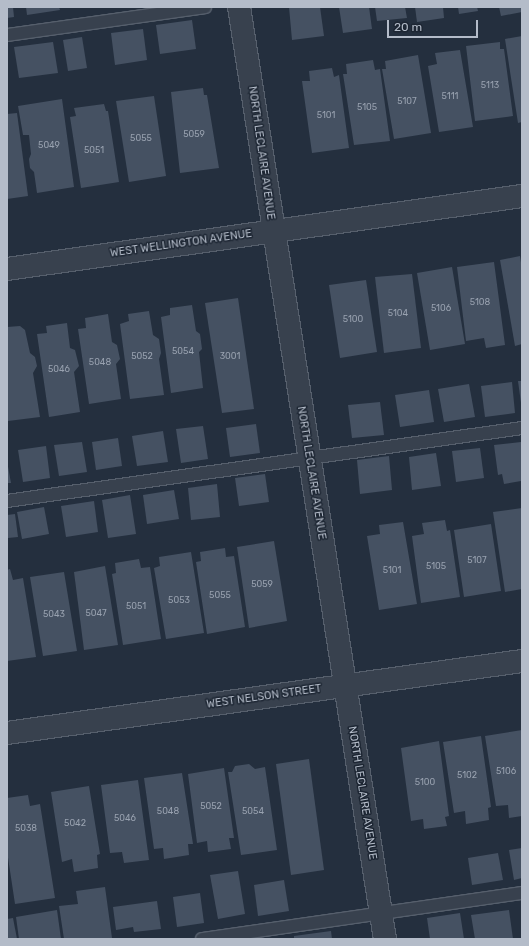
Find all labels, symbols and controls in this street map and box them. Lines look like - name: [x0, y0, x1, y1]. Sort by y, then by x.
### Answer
- scale bar: [389, 12, 480, 38]
- text: 20 m: [394, 20, 422, 34]
- house number: 5113: [481, 80, 499, 90]
- street label: NORTH LECLAIRE AVENUE: [245, 85, 277, 221]
- house number: 5111: [442, 91, 458, 101]
- house number: 5107: [397, 96, 417, 106]
- house number: 5105: [357, 102, 377, 112]
- house number: 5101: [317, 110, 335, 120]
- house number: 5059: [183, 129, 205, 139]
- house number: 5055: [130, 133, 152, 143]
- house number: 5049: [38, 140, 60, 150]
- house number: 5051: [84, 145, 104, 155]
- street label: WEST WELLINGTON AVENUE: [109, 227, 253, 261]
- house number: 5108: [470, 297, 490, 307]
- house number: 5106: [431, 303, 451, 313]
- house number: 5104: [388, 308, 408, 318]
- house number: 5100: [343, 314, 363, 324]
- house number: 5054: [172, 346, 194, 356]
- house number: 5052: [131, 351, 153, 361]
- house number: 3001: [220, 351, 240, 361]
- house number: 5048: [89, 357, 111, 367]
- house number: 5046: [48, 364, 70, 374]
- street label: NORTH LECLAIRE AVENUE: [294, 405, 328, 541]
- house number: 5107: [467, 555, 487, 565]
- house number: 5105: [426, 561, 446, 571]
- house number: 5101: [383, 565, 401, 575]
- house number: 5059: [251, 579, 273, 589]
- house number: 5055: [209, 590, 231, 600]
- house number: 5053: [168, 595, 190, 605]
- house number: 5051: [126, 601, 146, 611]
- house number: 5047: [85, 608, 107, 618]
- house number: 5043: [43, 609, 65, 619]
- street label: WEST NELSON STREET: [205, 682, 323, 712]
- street label: NORTH LECLAIRE AVENUE: [345, 725, 379, 861]
- house number: 5106: [496, 766, 516, 776]
- house number: 5102: [457, 770, 477, 780]
- house number: 5100: [415, 777, 435, 787]
- house number: 5052: [200, 801, 222, 811]
- house number: 5048: [157, 806, 179, 816]
- house number: 5054: [242, 806, 264, 816]
- house number: 5046: [114, 813, 136, 823]
- house number: 5042: [64, 818, 86, 828]
- house number: 5038: [15, 823, 37, 833]

